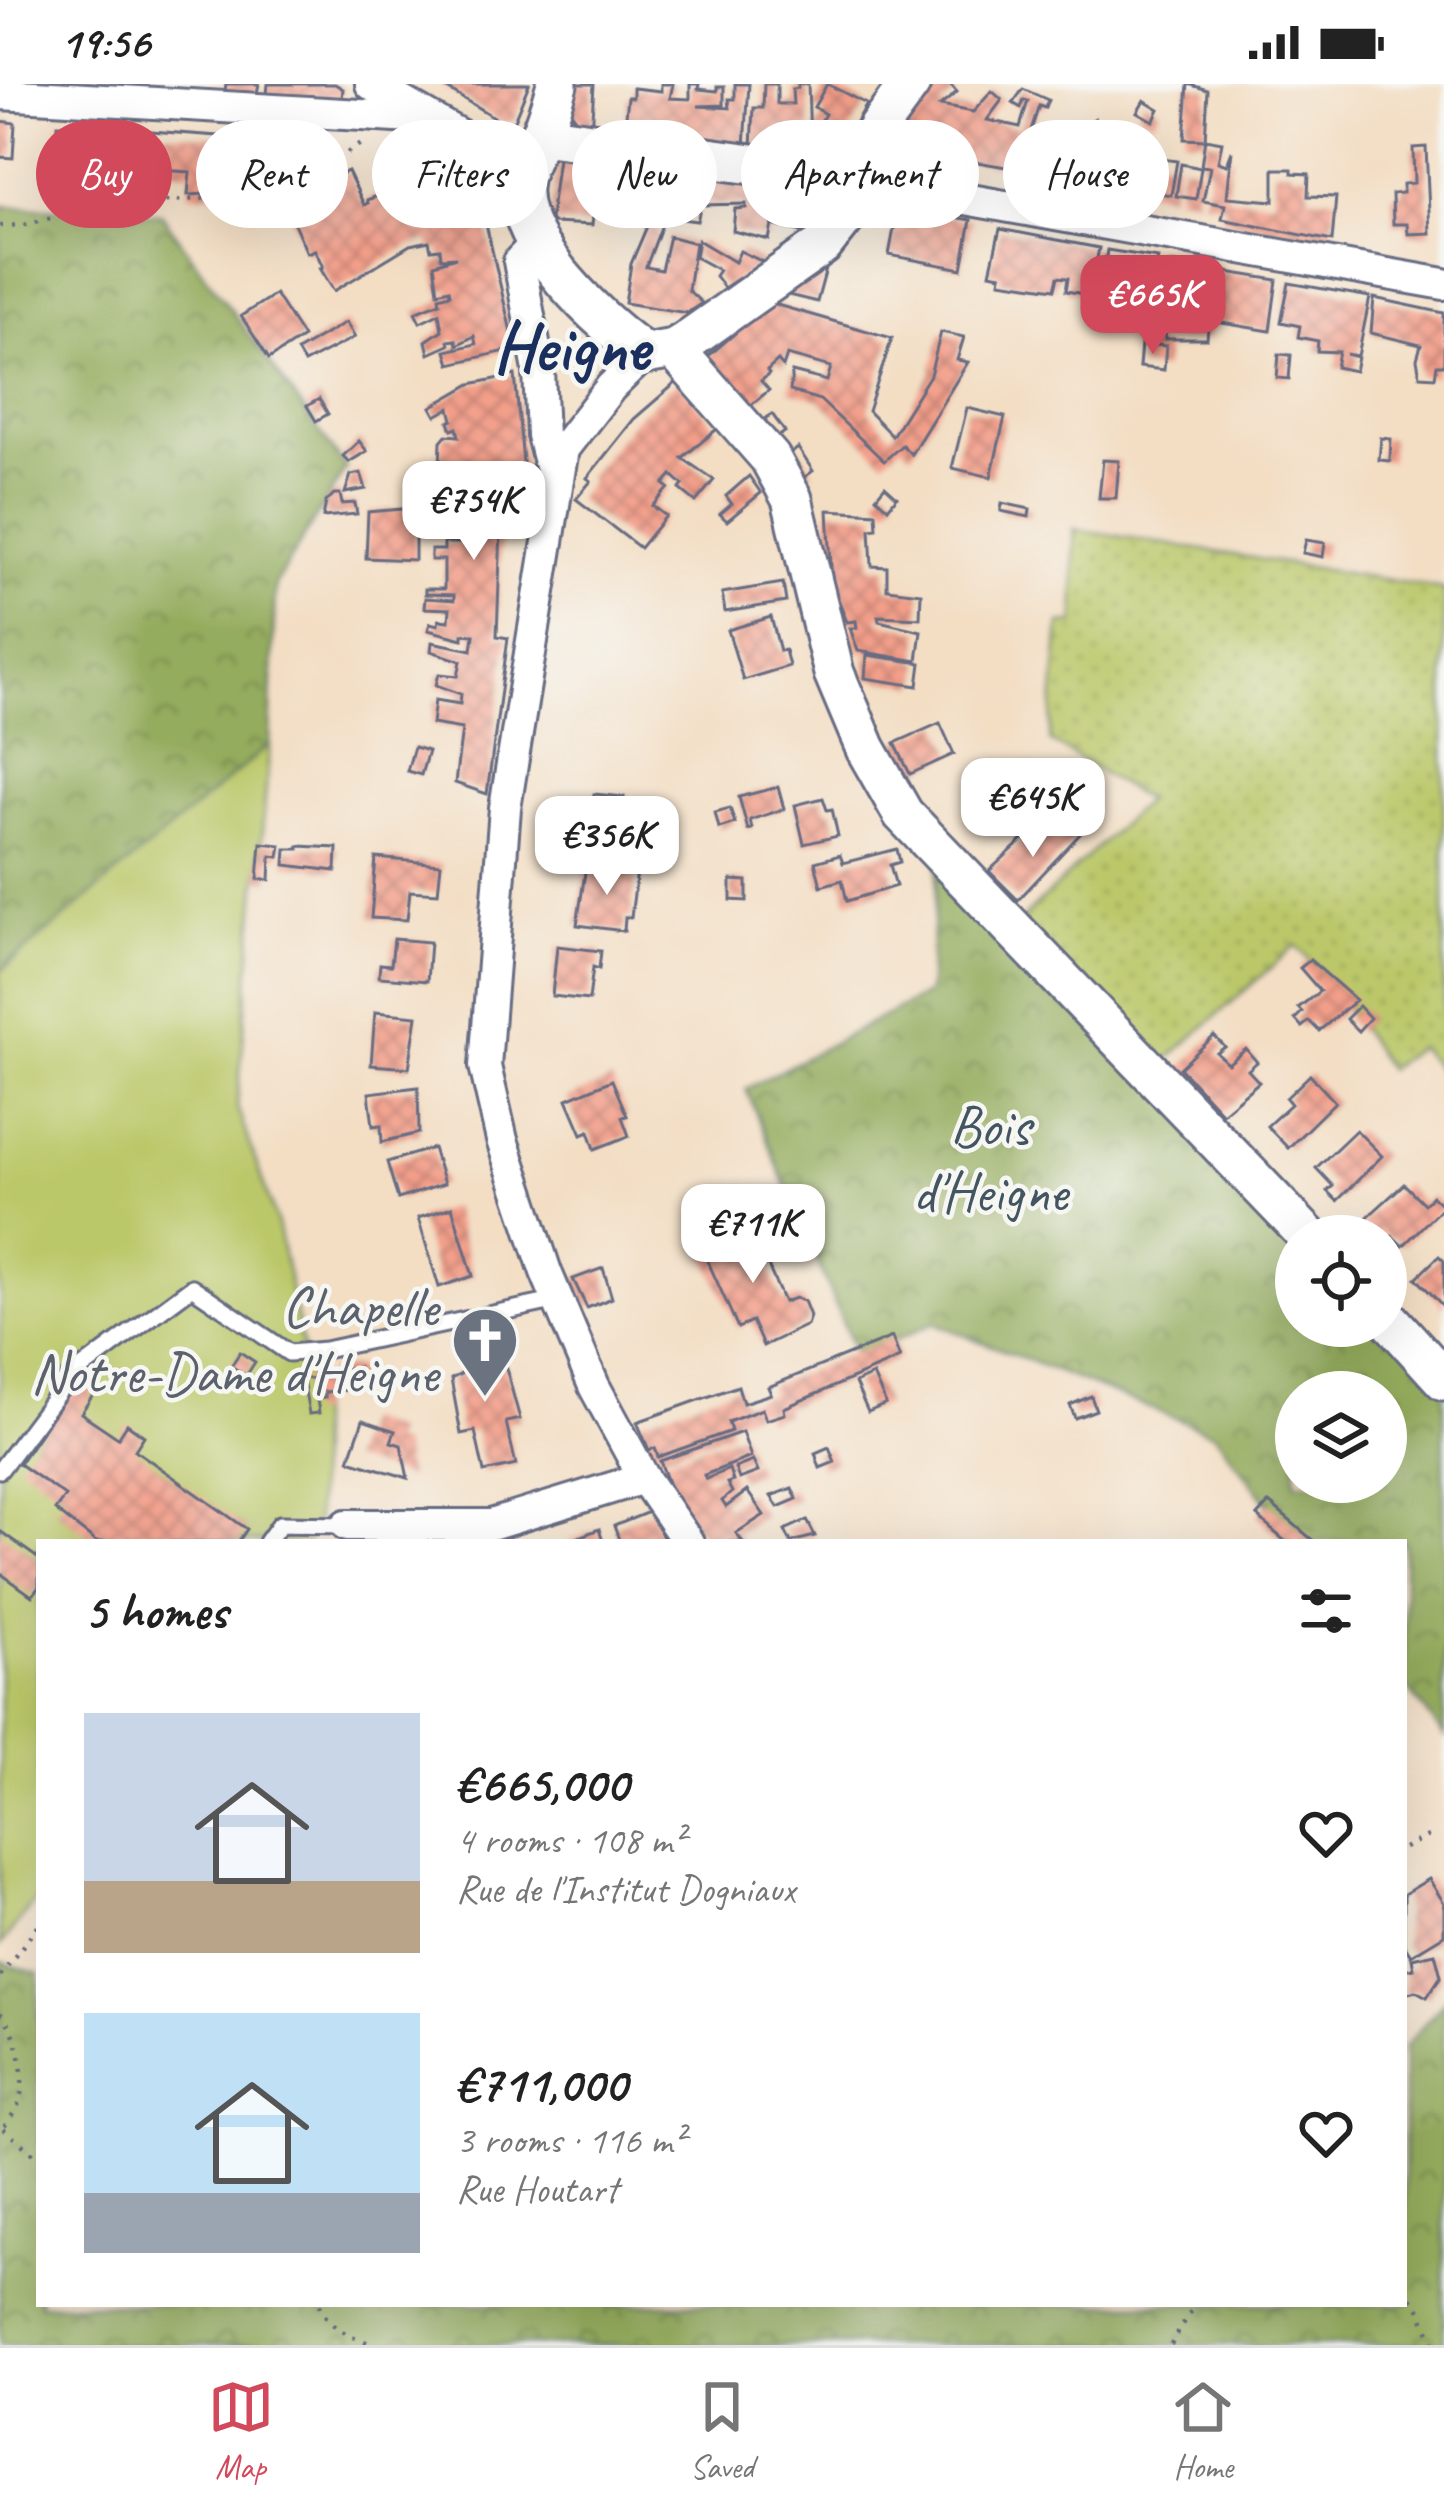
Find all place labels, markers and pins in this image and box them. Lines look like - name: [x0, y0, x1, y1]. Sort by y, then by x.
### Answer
- pin: €665K: [1069, 255, 1237, 357]
- pin: €754K: [390, 461, 558, 563]
- pin: €645K: [949, 758, 1117, 860]
- pin: €356K: [523, 796, 691, 898]
- pin: €711K: [669, 1184, 837, 1286]
- place label: Chapelle Notre-Dame d'Heigne: [30, 1271, 441, 1409]
- church icon: Chapelle Notre-Dame d'Heigne: [450, 1305, 520, 1399]

